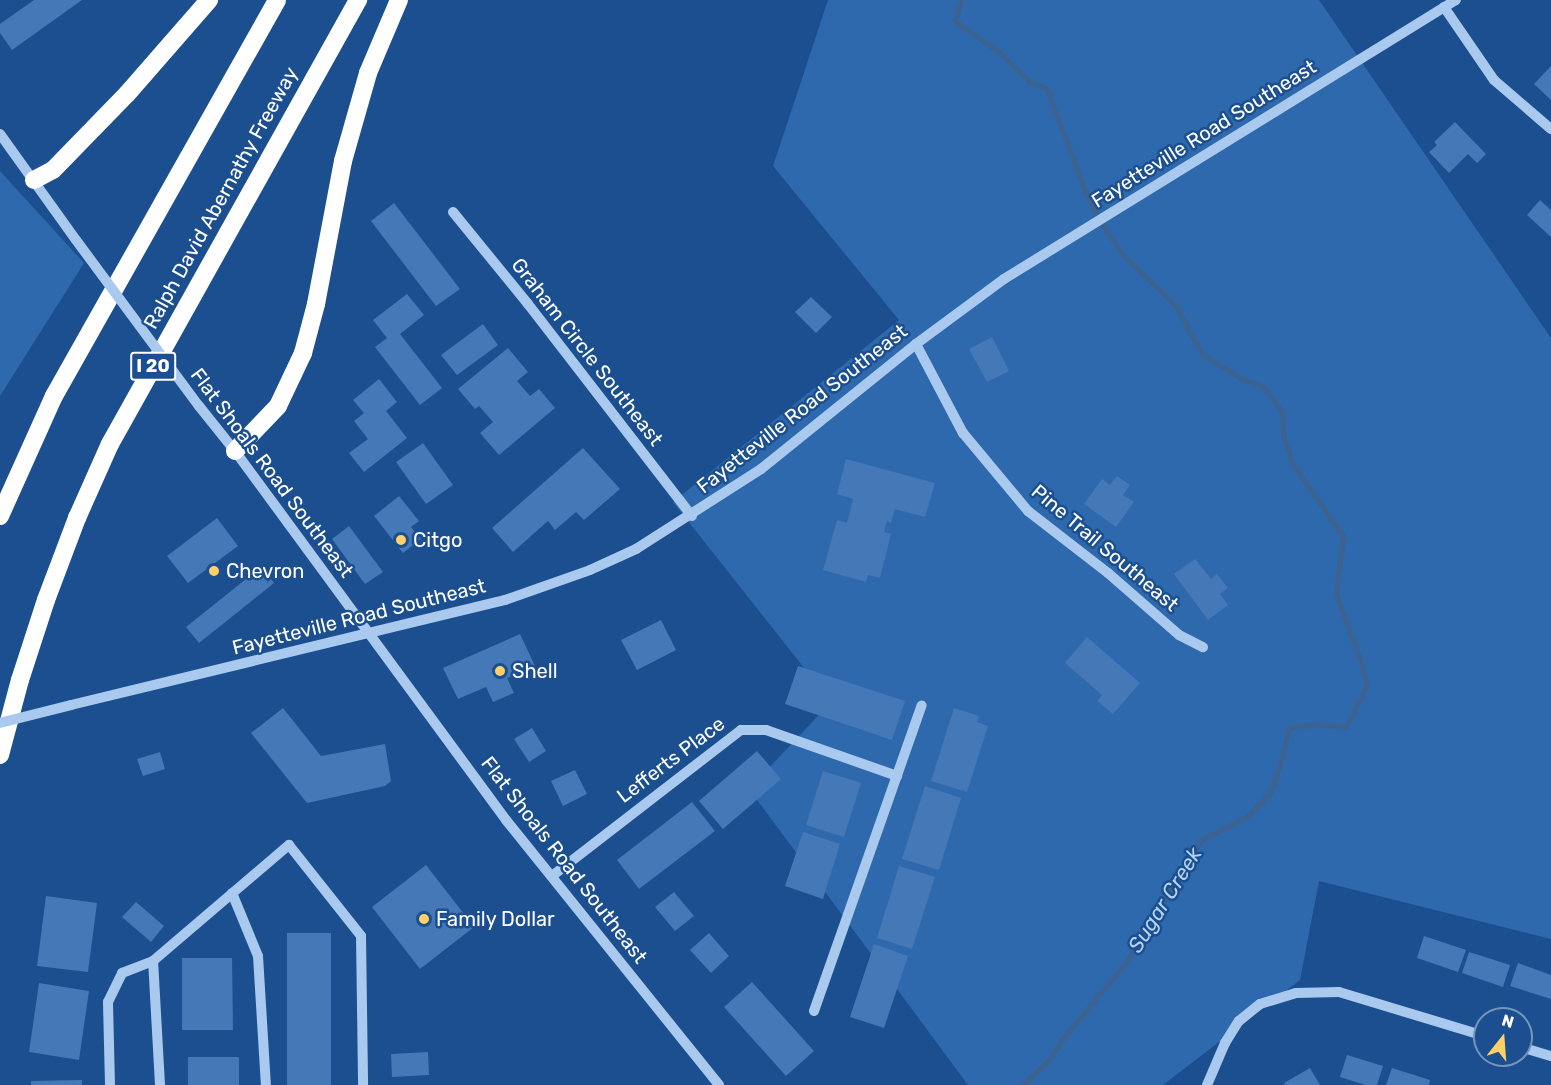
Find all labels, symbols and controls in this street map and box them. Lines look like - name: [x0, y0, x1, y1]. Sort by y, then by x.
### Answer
- street label: Fayetteville Road Southeast: [1087, 55, 1321, 213]
- street label: Ralph David Abernathy Freeway: [139, 62, 303, 334]
- street label: Graham Circle Southeast: [506, 253, 668, 451]
- street label: Fayetteville Road Southeast: [692, 319, 912, 499]
- road number: I 20: [129, 351, 177, 381]
- street label: Flat Shoals Road Southeast: [185, 364, 359, 582]
- street label: Pine Trail Southeast: [1026, 479, 1184, 617]
- place label: Citgo: [413, 528, 462, 552]
- marker: Citgo: [394, 533, 408, 547]
- place label: Chevron: [226, 559, 304, 583]
- marker: Chevron: [207, 564, 221, 578]
- street label: Fayetteville Road Southeast: [230, 574, 488, 660]
- place label: Shell: [512, 659, 558, 683]
- marker: Shell: [493, 664, 507, 678]
- street label: Lefferts Place: [612, 712, 730, 808]
- street label: Flat Shoals Road Southeast: [476, 752, 652, 968]
- water label: Sugar Creek: [1123, 843, 1207, 957]
- place label: Family Dollar: [436, 907, 555, 931]
- marker: Family Dollar: [417, 912, 431, 926]
- north arrow: [1473, 1007, 1533, 1067]
- text: N: [1500, 1010, 1516, 1032]

